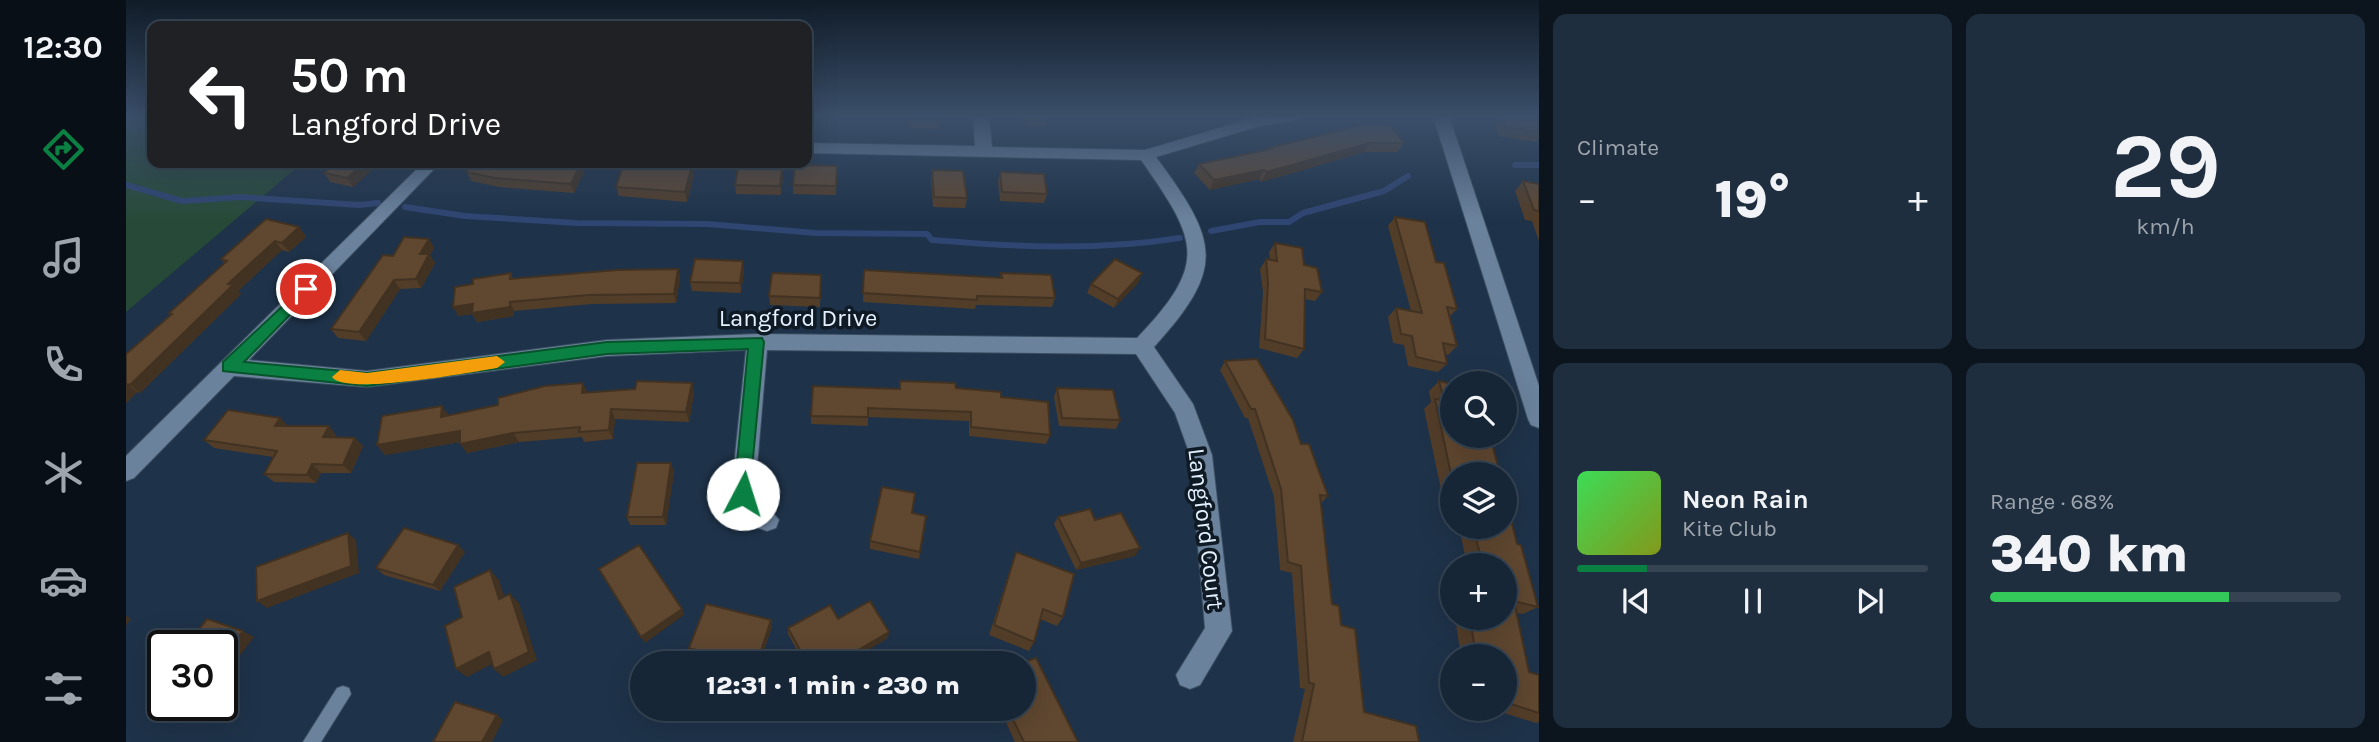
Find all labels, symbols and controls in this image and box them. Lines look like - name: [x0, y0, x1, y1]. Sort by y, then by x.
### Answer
- text: 12:30: [23, 29, 103, 66]
- text: 50 m: [290, 47, 408, 104]
- icon: left: [175, 49, 266, 140]
- text: Langford Drive: [290, 106, 501, 143]
- text: 29: [2110, 114, 2221, 220]
- icon: directions: [39, 125, 88, 174]
- text: Climate: [1577, 134, 1659, 161]
- text: 19°: [1714, 169, 1791, 230]
- text: −: [1577, 177, 1597, 222]
- text: +: [1908, 177, 1928, 222]
- text: km/h: [2136, 213, 2195, 240]
- icon: music: [39, 233, 88, 282]
- pin: [276, 259, 336, 319]
- icon: arrive: [287, 270, 325, 308]
- street label: Langford Drive: [719, 304, 877, 332]
- icon: phone: [39, 340, 88, 389]
- map controls: [1440, 371, 1517, 721]
- button: search: [1440, 371, 1517, 448]
- street label: Langford Court: [1182, 447, 1230, 611]
- icon: climate: [39, 448, 88, 497]
- position arrow: [706, 457, 780, 531]
- button: layers: [1440, 462, 1517, 539]
- text: Neon Rain: [1682, 484, 1809, 515]
- text: Range · 68%: [1990, 488, 2114, 515]
- text: Kite Club: [1682, 515, 1777, 542]
- text: 340 km: [1990, 523, 2188, 584]
- button: +: [1440, 553, 1517, 630]
- icon: car: [39, 556, 88, 605]
- icon: previous: [1617, 582, 1655, 620]
- icon: pause: [1734, 582, 1772, 620]
- icon: next: [1851, 582, 1889, 620]
- speed limit sign: 30: [147, 630, 238, 721]
- button: −: [1440, 644, 1517, 721]
- icon: filters: [39, 664, 88, 713]
- text: 12:31 · 1 min · 230 m: [706, 670, 960, 701]

